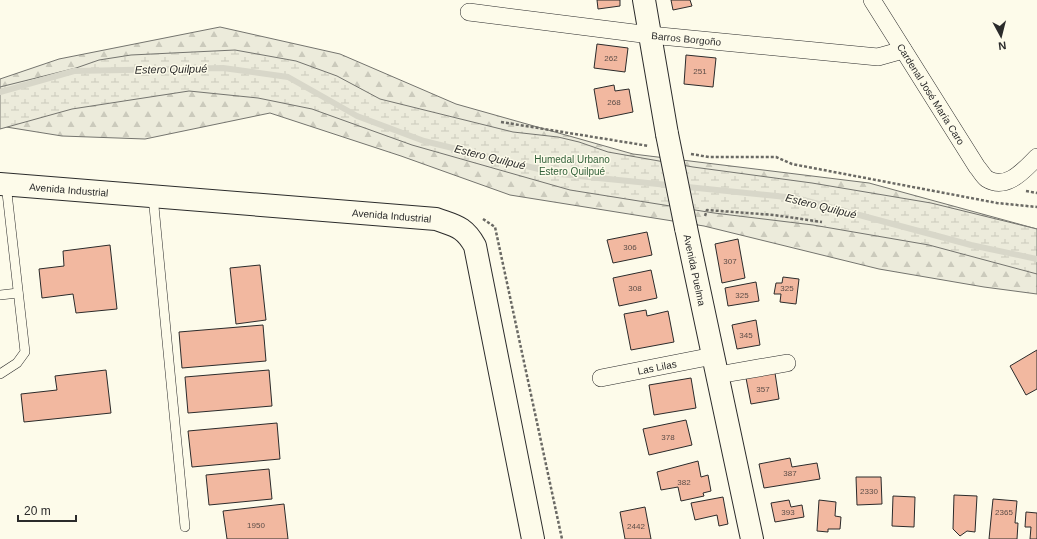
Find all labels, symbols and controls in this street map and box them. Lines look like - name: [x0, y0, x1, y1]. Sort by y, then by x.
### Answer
- north arrow: [981, 16, 1021, 56]
- street label: Barros Borgoño: [651, 30, 722, 47]
- text: N: [997, 39, 1007, 52]
- street label: Cardenal José María Caro: [895, 41, 967, 147]
- house number: 262: [604, 54, 618, 63]
- water label: Estero Quilpué: [135, 62, 207, 76]
- house number: 251: [693, 67, 707, 76]
- house number: 268: [607, 98, 621, 107]
- water label: Estero Quilpué: [453, 142, 527, 172]
- park label: Humedal Urbano Estero Quilpué: [534, 154, 610, 177]
- street label: Avenida Industrial: [29, 181, 109, 198]
- water label: Estero Quilpué: [784, 191, 858, 221]
- street label: Avenida Industrial: [352, 207, 432, 224]
- street label: Avenida Puelma: [682, 233, 708, 307]
- house number: 306: [623, 243, 637, 252]
- house number: 307: [723, 257, 737, 266]
- house number: 308: [628, 284, 642, 293]
- house number: 325: [780, 284, 794, 293]
- house number: 325: [735, 291, 749, 300]
- house number: 345: [739, 331, 753, 340]
- street label: Las Lilas: [636, 358, 677, 376]
- house number: 357: [756, 385, 770, 394]
- house number: 378: [661, 433, 675, 442]
- house number: 387: [783, 469, 797, 478]
- house number: 382: [677, 478, 691, 487]
- house number: 2330: [860, 487, 878, 496]
- scale bar: [18, 497, 76, 523]
- text: 20 m: [24, 504, 51, 518]
- house number: 393: [781, 508, 795, 517]
- house number: 2365: [995, 508, 1013, 517]
- house number: 1950: [247, 521, 265, 530]
- house number: 2442: [627, 522, 645, 531]

